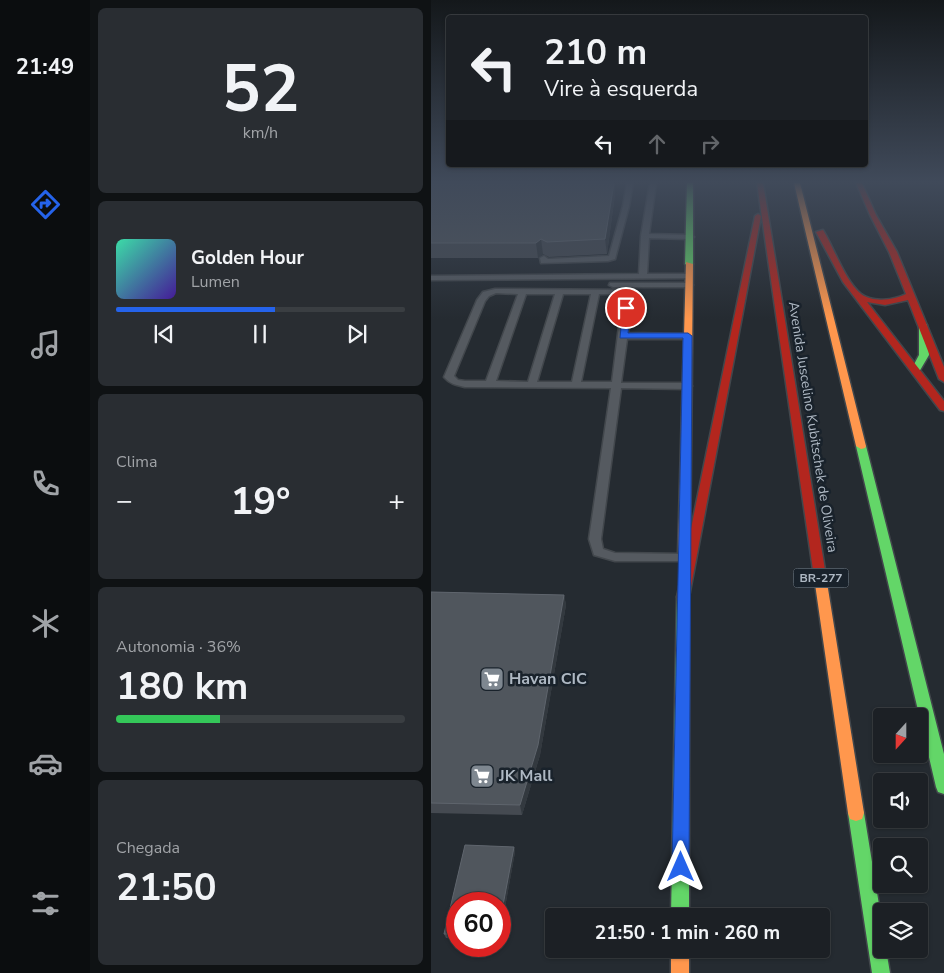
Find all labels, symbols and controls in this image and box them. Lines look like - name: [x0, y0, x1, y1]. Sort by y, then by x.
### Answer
- text: 210 m: [544, 29, 647, 76]
- icon: left: [461, 35, 526, 100]
- text: 52: [221, 45, 300, 134]
- text: 21:49: [16, 52, 74, 82]
- text: Vire à esquerda: [544, 74, 698, 104]
- text: km/h: [243, 122, 278, 144]
- icon: left: [590, 130, 618, 158]
- icon: ahead: [643, 130, 671, 158]
- icon: right: [696, 130, 724, 158]
- icon: directions: [28, 187, 63, 222]
- text: Golden Hour: [191, 245, 304, 271]
- text: Lumen: [191, 271, 240, 293]
- pin: [605, 287, 647, 329]
- icon: arrive: [612, 294, 640, 322]
- street label: Avenida Juscelino Kubitschek de Oliveira: [784, 300, 842, 554]
- icon: previous: [150, 320, 178, 348]
- icon: pause: [246, 320, 274, 348]
- icon: next: [343, 320, 371, 348]
- icon: music: [28, 327, 63, 362]
- text: Clima: [116, 451, 157, 473]
- icon: phone: [28, 466, 63, 501]
- text: 19°: [230, 476, 291, 527]
- text: −: [116, 482, 133, 520]
- text: +: [388, 482, 405, 520]
- road number: BR-277: [793, 568, 849, 588]
- icon: climate: [28, 606, 63, 641]
- text: Autonomia · 36%: [116, 636, 241, 658]
- text: 180 km: [116, 661, 248, 712]
- supermarket icon: Havan CIC: [479, 666, 505, 692]
- place label: Havan CIC: [509, 668, 587, 690]
- north arrow: [873, 708, 929, 762]
- map controls: [873, 708, 928, 958]
- icon: car: [28, 746, 63, 781]
- supermarket icon: JK Mall: [469, 763, 495, 789]
- place label: JK Mall: [498, 765, 552, 787]
- button: sound: [873, 773, 928, 828]
- text: Chegada: [116, 837, 180, 859]
- button: search: [873, 838, 928, 893]
- position arrow: [654, 840, 706, 892]
- text: 21:50: [116, 862, 217, 913]
- icon: filters: [28, 886, 63, 921]
- speed limit sign: 60: [446, 892, 511, 957]
- button: layers: [873, 903, 928, 958]
- text: 21:50 · 1 min · 260 m: [595, 920, 780, 946]

